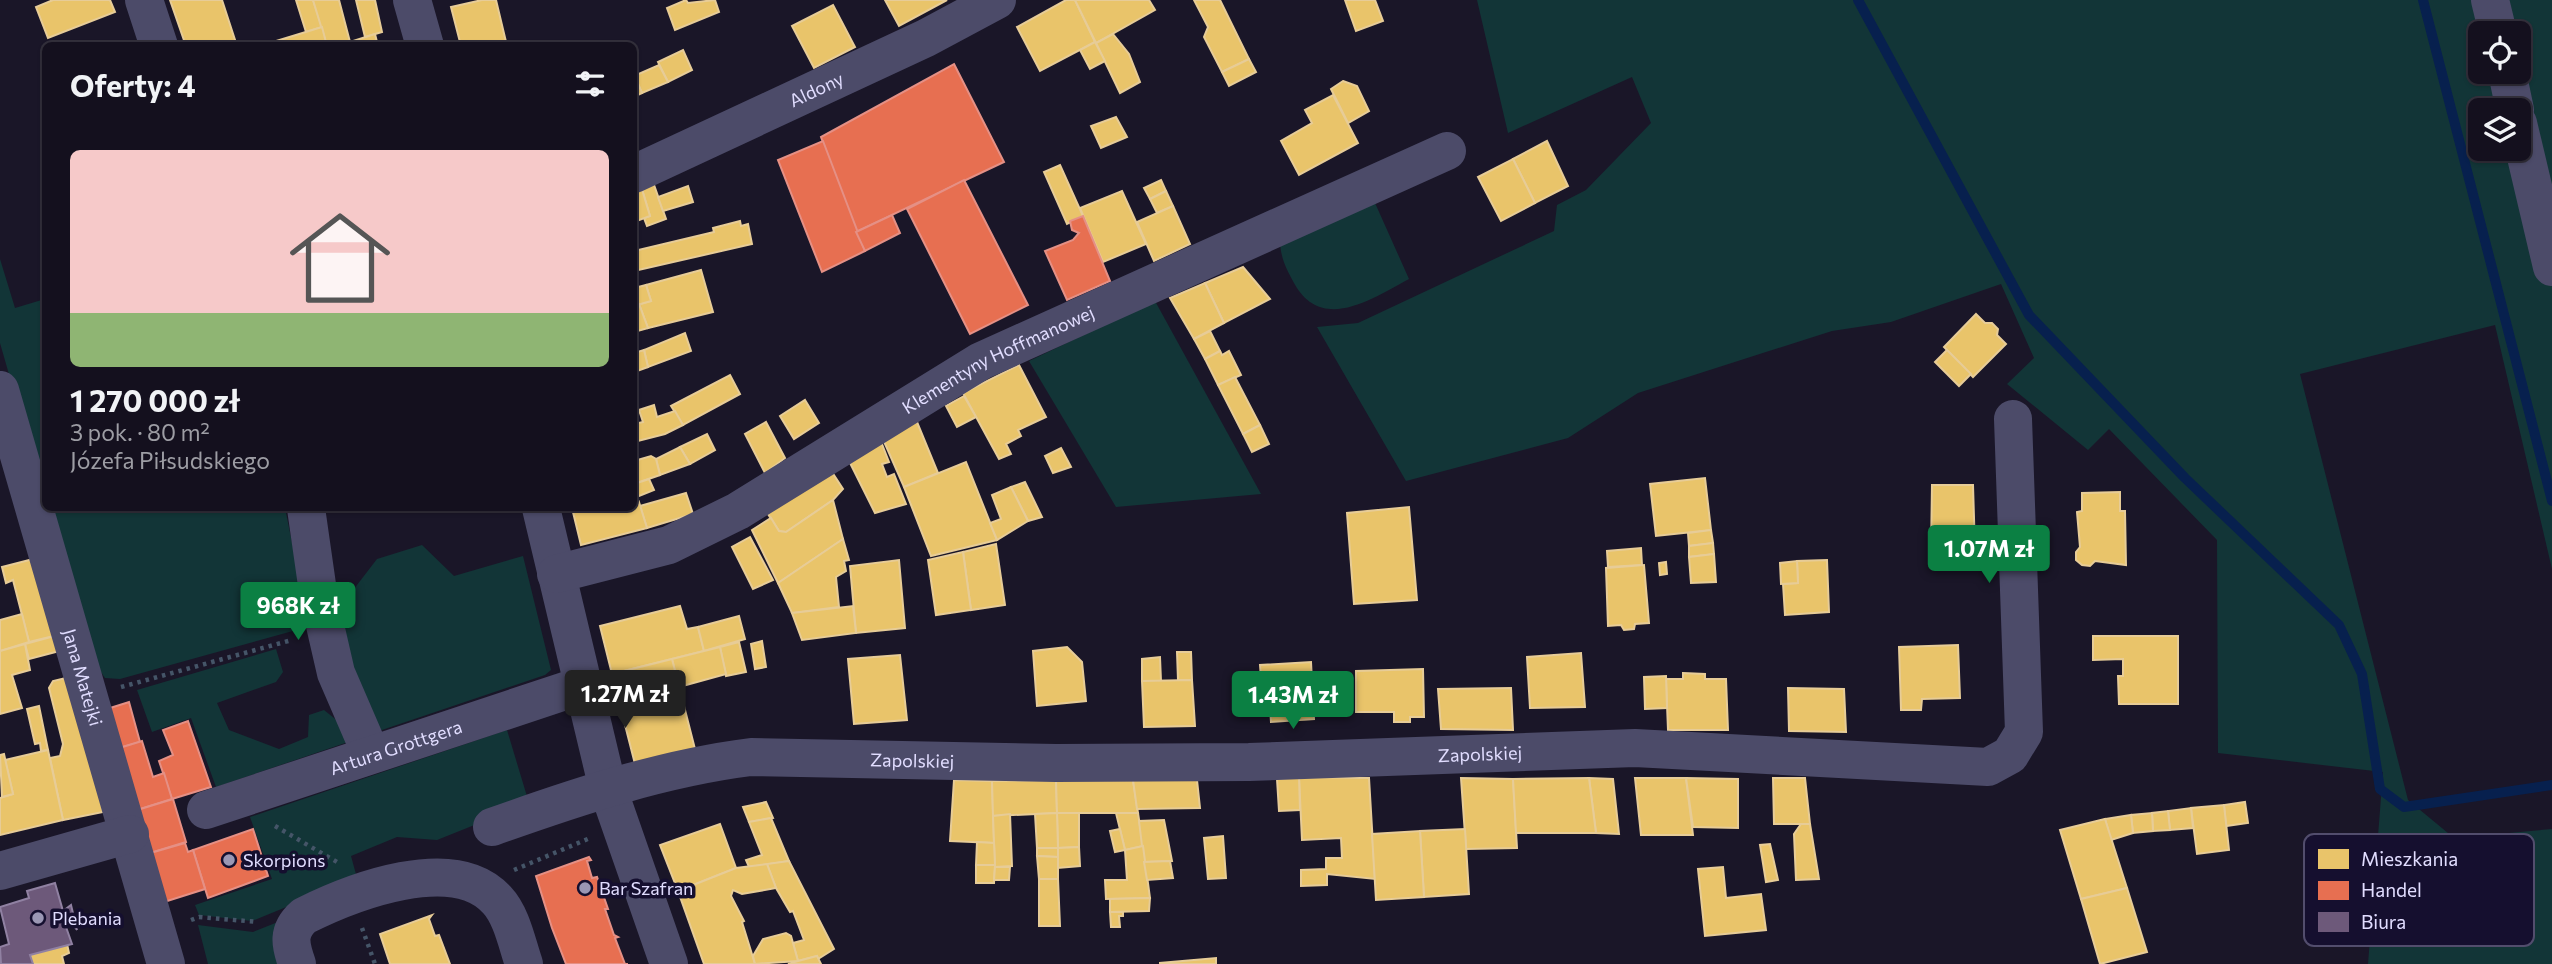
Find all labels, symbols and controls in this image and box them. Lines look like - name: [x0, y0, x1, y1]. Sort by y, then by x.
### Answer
- map controls: [2468, 21, 2531, 161]
- button: locate: [2468, 21, 2531, 84]
- icon: filters: [571, 65, 609, 103]
- text: Oferty: 4: [70, 66, 196, 103]
- street label: Aldony: [785, 67, 847, 111]
- button: layers: [2468, 98, 2531, 161]
- icon: home: [277, 195, 403, 321]
- street label: Klementyny Hoffmanowej: [898, 301, 1097, 418]
- text: 1 270 000 zł: [70, 381, 240, 418]
- text: 3 pok. · 80 m²: [70, 418, 210, 446]
- text: Józefa Piłsudskiego: [70, 446, 270, 474]
- pin: 1.07M zł: [1917, 526, 2061, 585]
- text: 1.07M zł: [1944, 534, 2034, 562]
- pin: 968K zł: [233, 582, 363, 642]
- text: 968K zł: [256, 591, 340, 619]
- street label: Jana Matejki: [59, 626, 108, 728]
- pin: 1.27M zł: [553, 670, 697, 730]
- pin: 1.43M zł: [1221, 672, 1365, 731]
- text: 1.27M zł: [581, 679, 669, 707]
- text: 1.43M zł: [1248, 680, 1338, 708]
- street label: Artura Grottgera: [327, 715, 465, 779]
- street label: Zapolskiej: [1437, 741, 1522, 766]
- street label: Zapolskiej: [870, 748, 954, 772]
- legend: [2304, 834, 2534, 946]
- text: Mieszkania: [2361, 847, 2458, 870]
- place label: Skorpions: [243, 849, 325, 871]
- marker: Skorpions: [221, 852, 237, 868]
- place label: Bar Szafran: [599, 877, 693, 899]
- text: Handel: [2361, 878, 2422, 901]
- marker: Bar Szafran: [577, 880, 593, 896]
- place label: Plebania: [52, 907, 122, 929]
- marker: Plebania: [30, 910, 46, 926]
- text: Biura: [2361, 910, 2406, 933]

